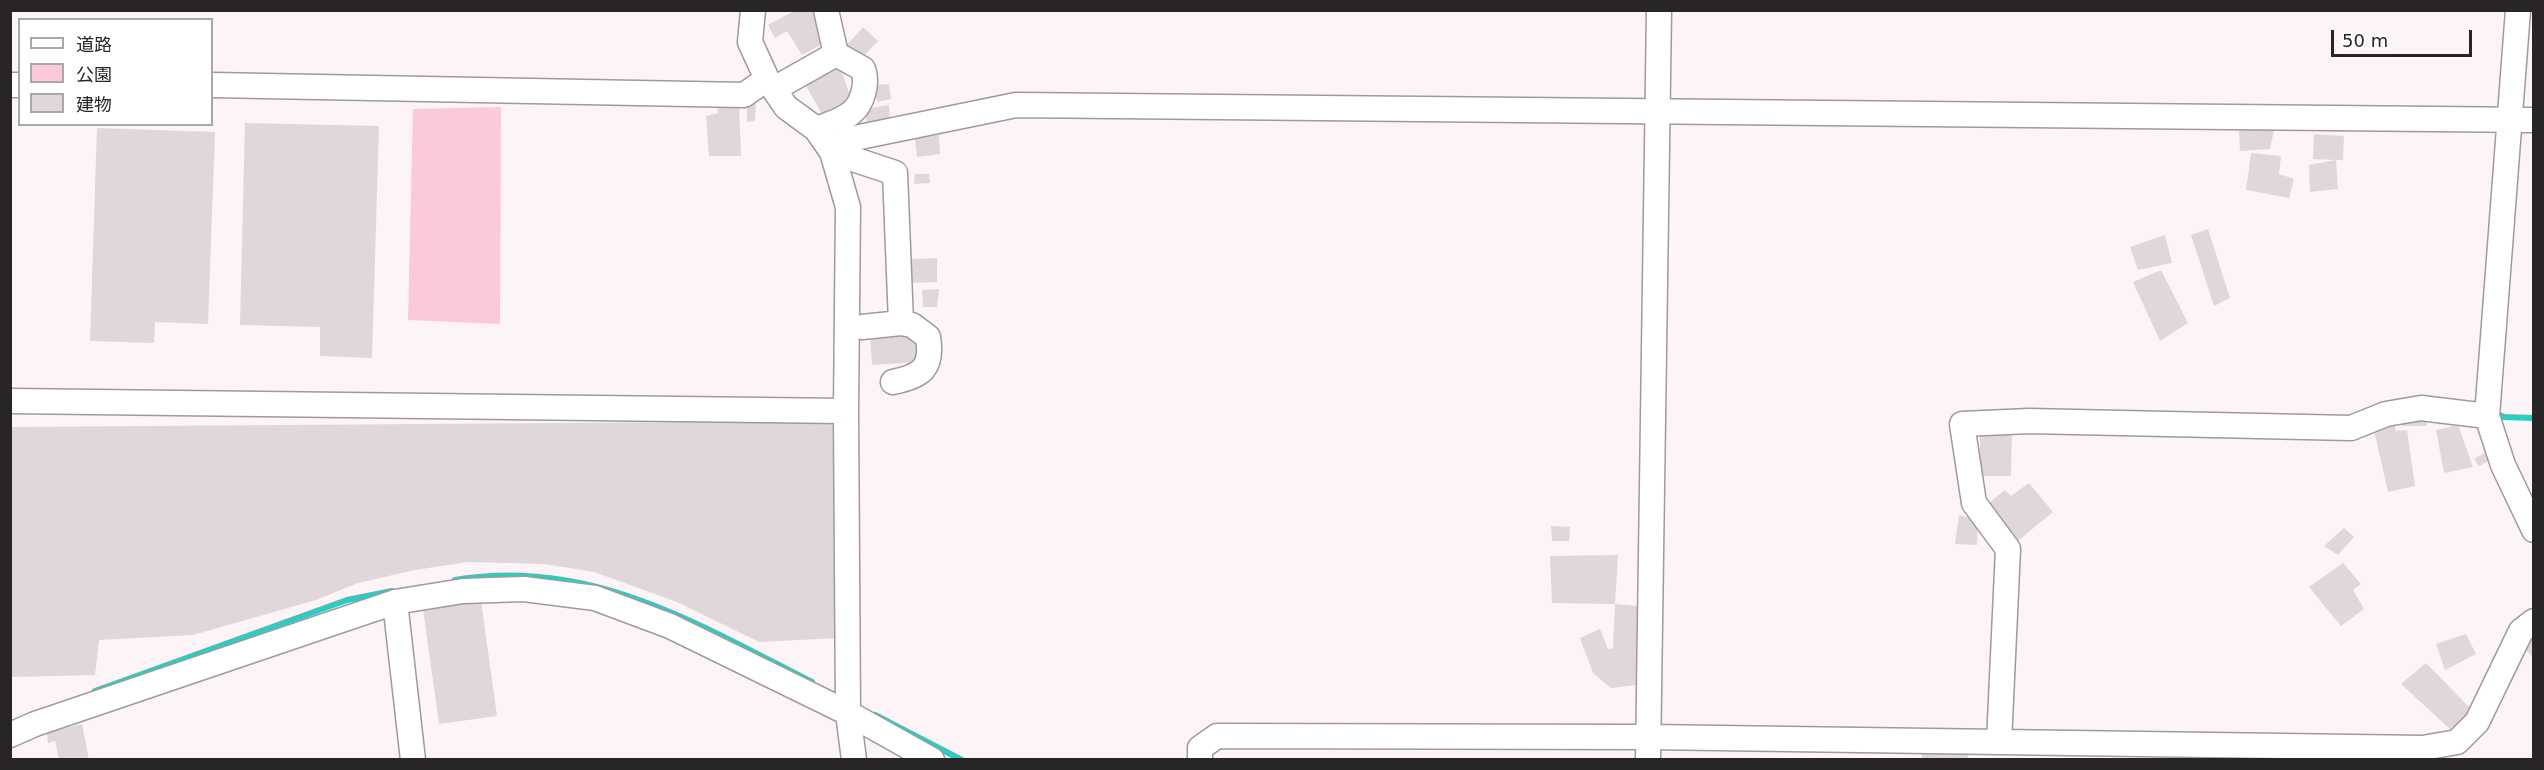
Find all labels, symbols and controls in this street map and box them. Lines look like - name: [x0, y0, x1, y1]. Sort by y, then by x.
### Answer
- legend: [18, 18, 213, 126]
- scale bar: [2334, 18, 2475, 56]
- text: 50 m: [2342, 30, 2388, 51]
- text: 道路: [76, 34, 112, 55]
- text: 公園: [76, 64, 112, 85]
- text: 建物: [76, 94, 112, 115]

